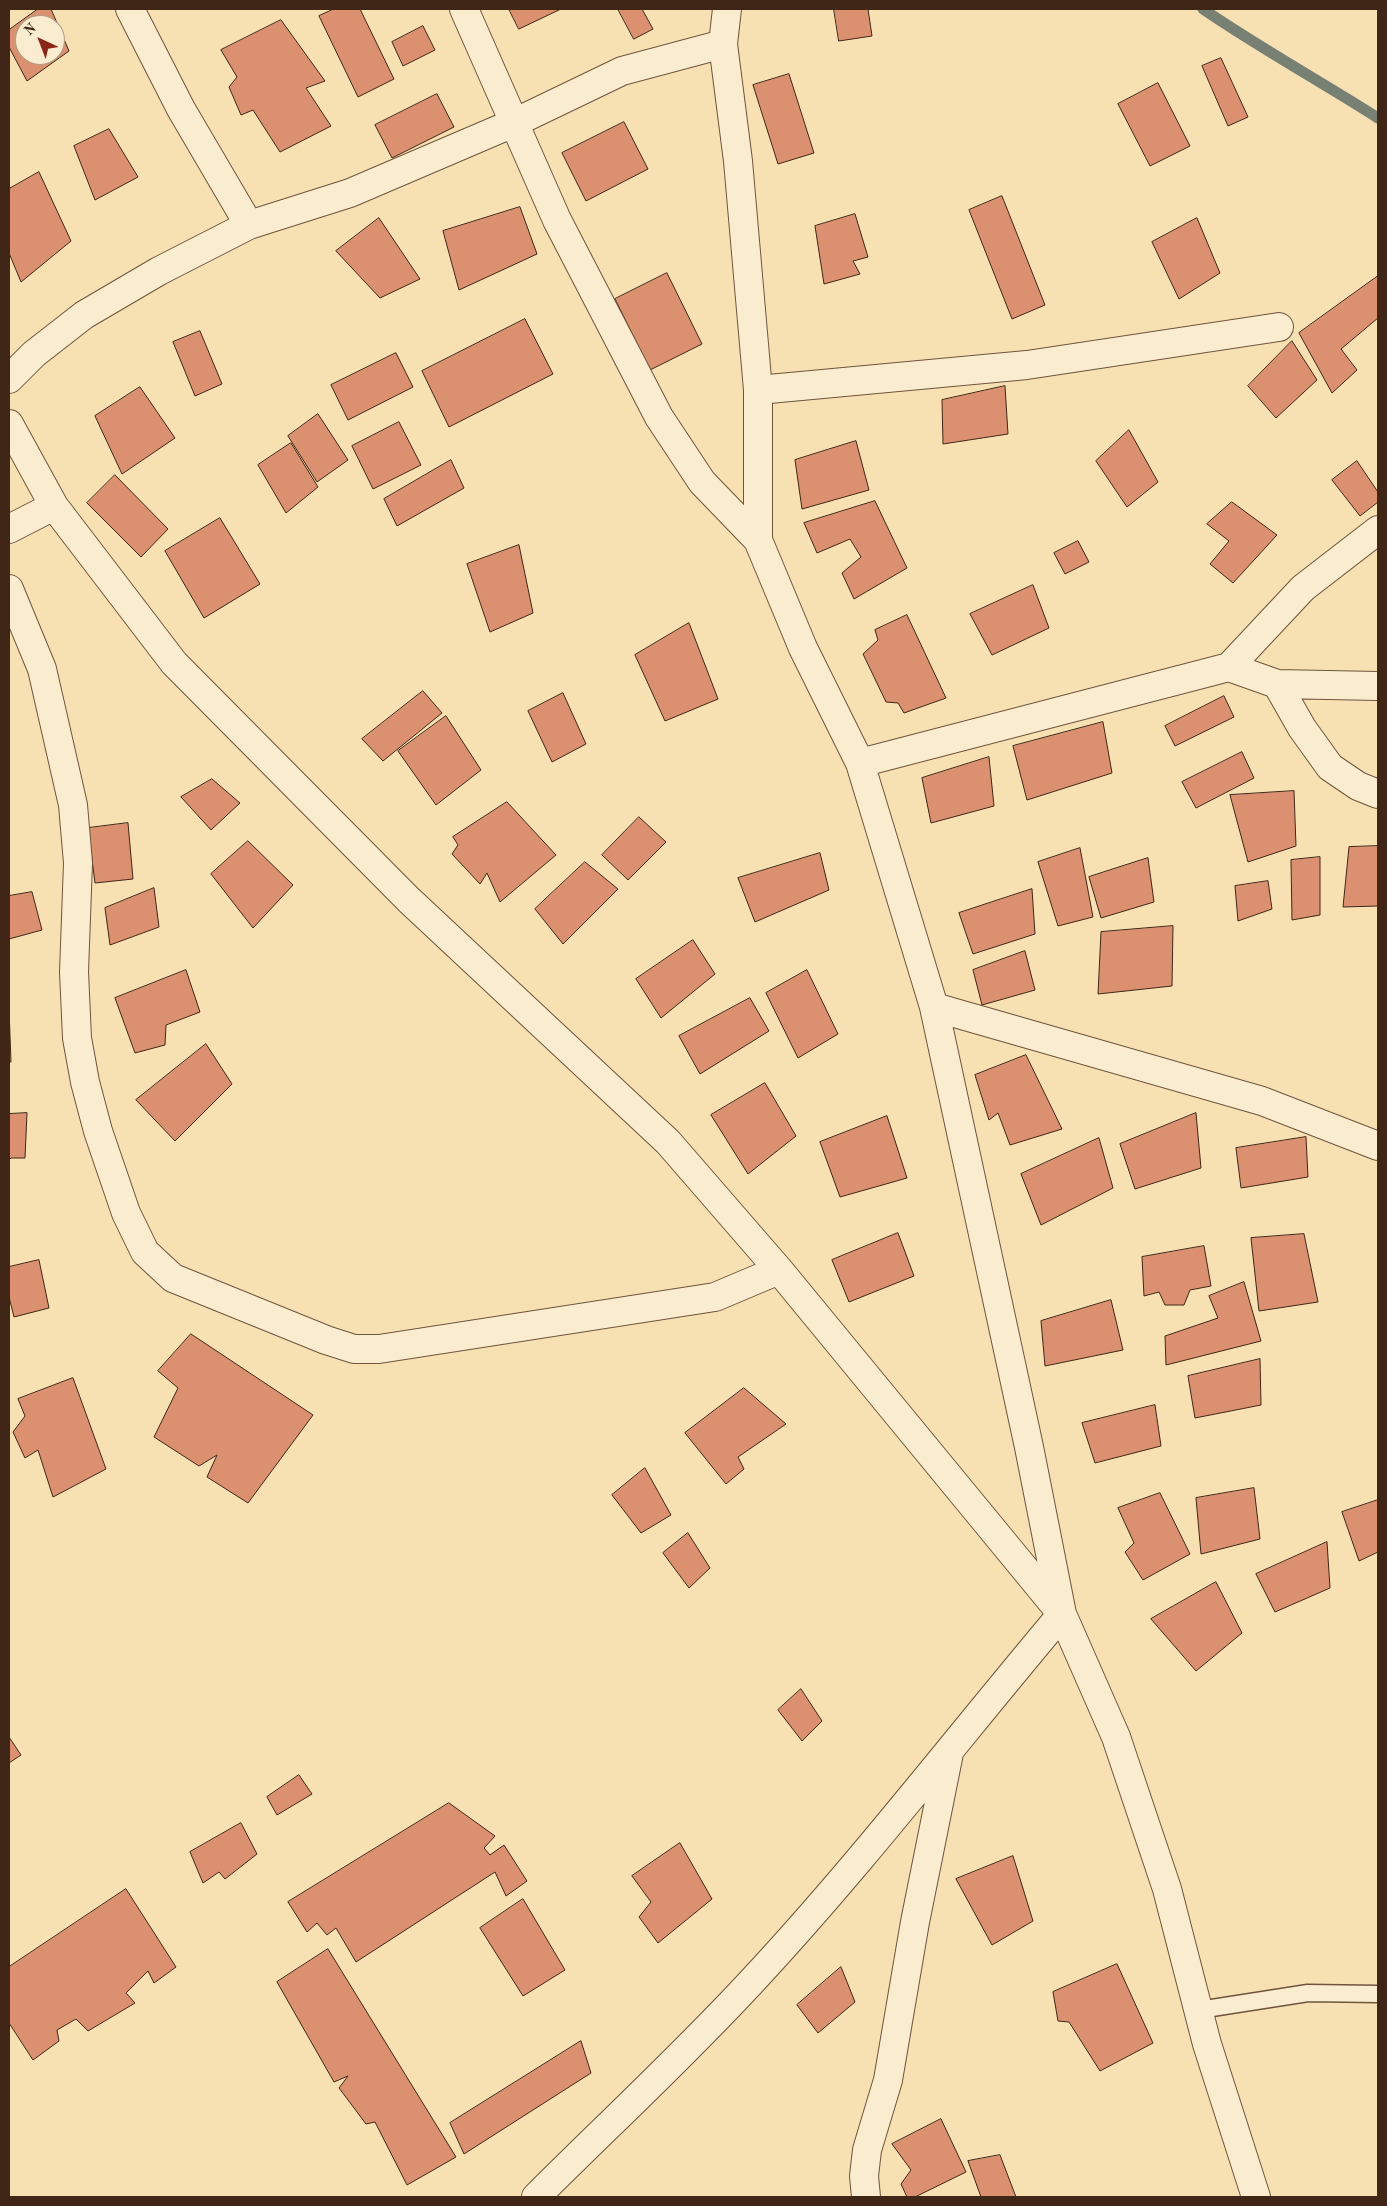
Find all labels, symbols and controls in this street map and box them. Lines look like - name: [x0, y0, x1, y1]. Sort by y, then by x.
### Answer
- north arrow: [15, 15, 65, 65]
- text: N: [22, 21, 39, 39]

